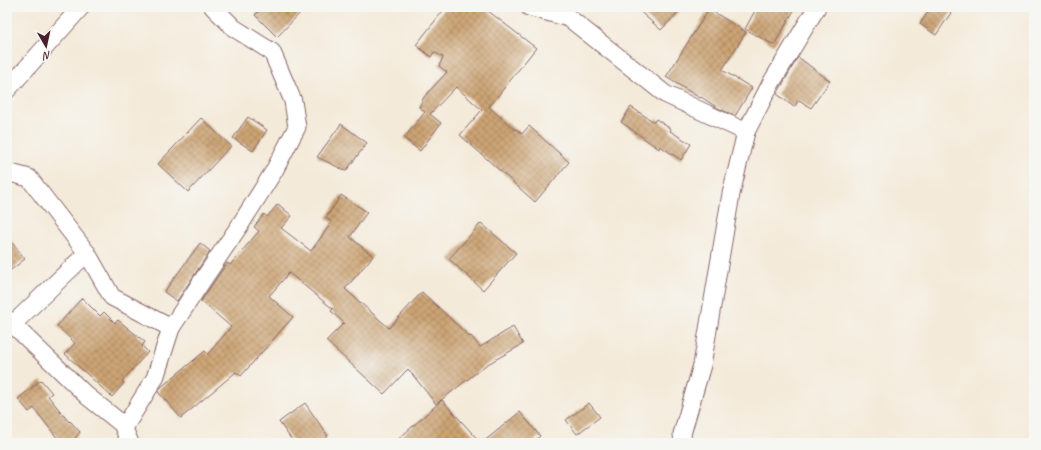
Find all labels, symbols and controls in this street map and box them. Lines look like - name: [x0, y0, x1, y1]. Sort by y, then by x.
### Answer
- north arrow: [26, 26, 66, 66]
- text: N: [41, 48, 52, 64]

